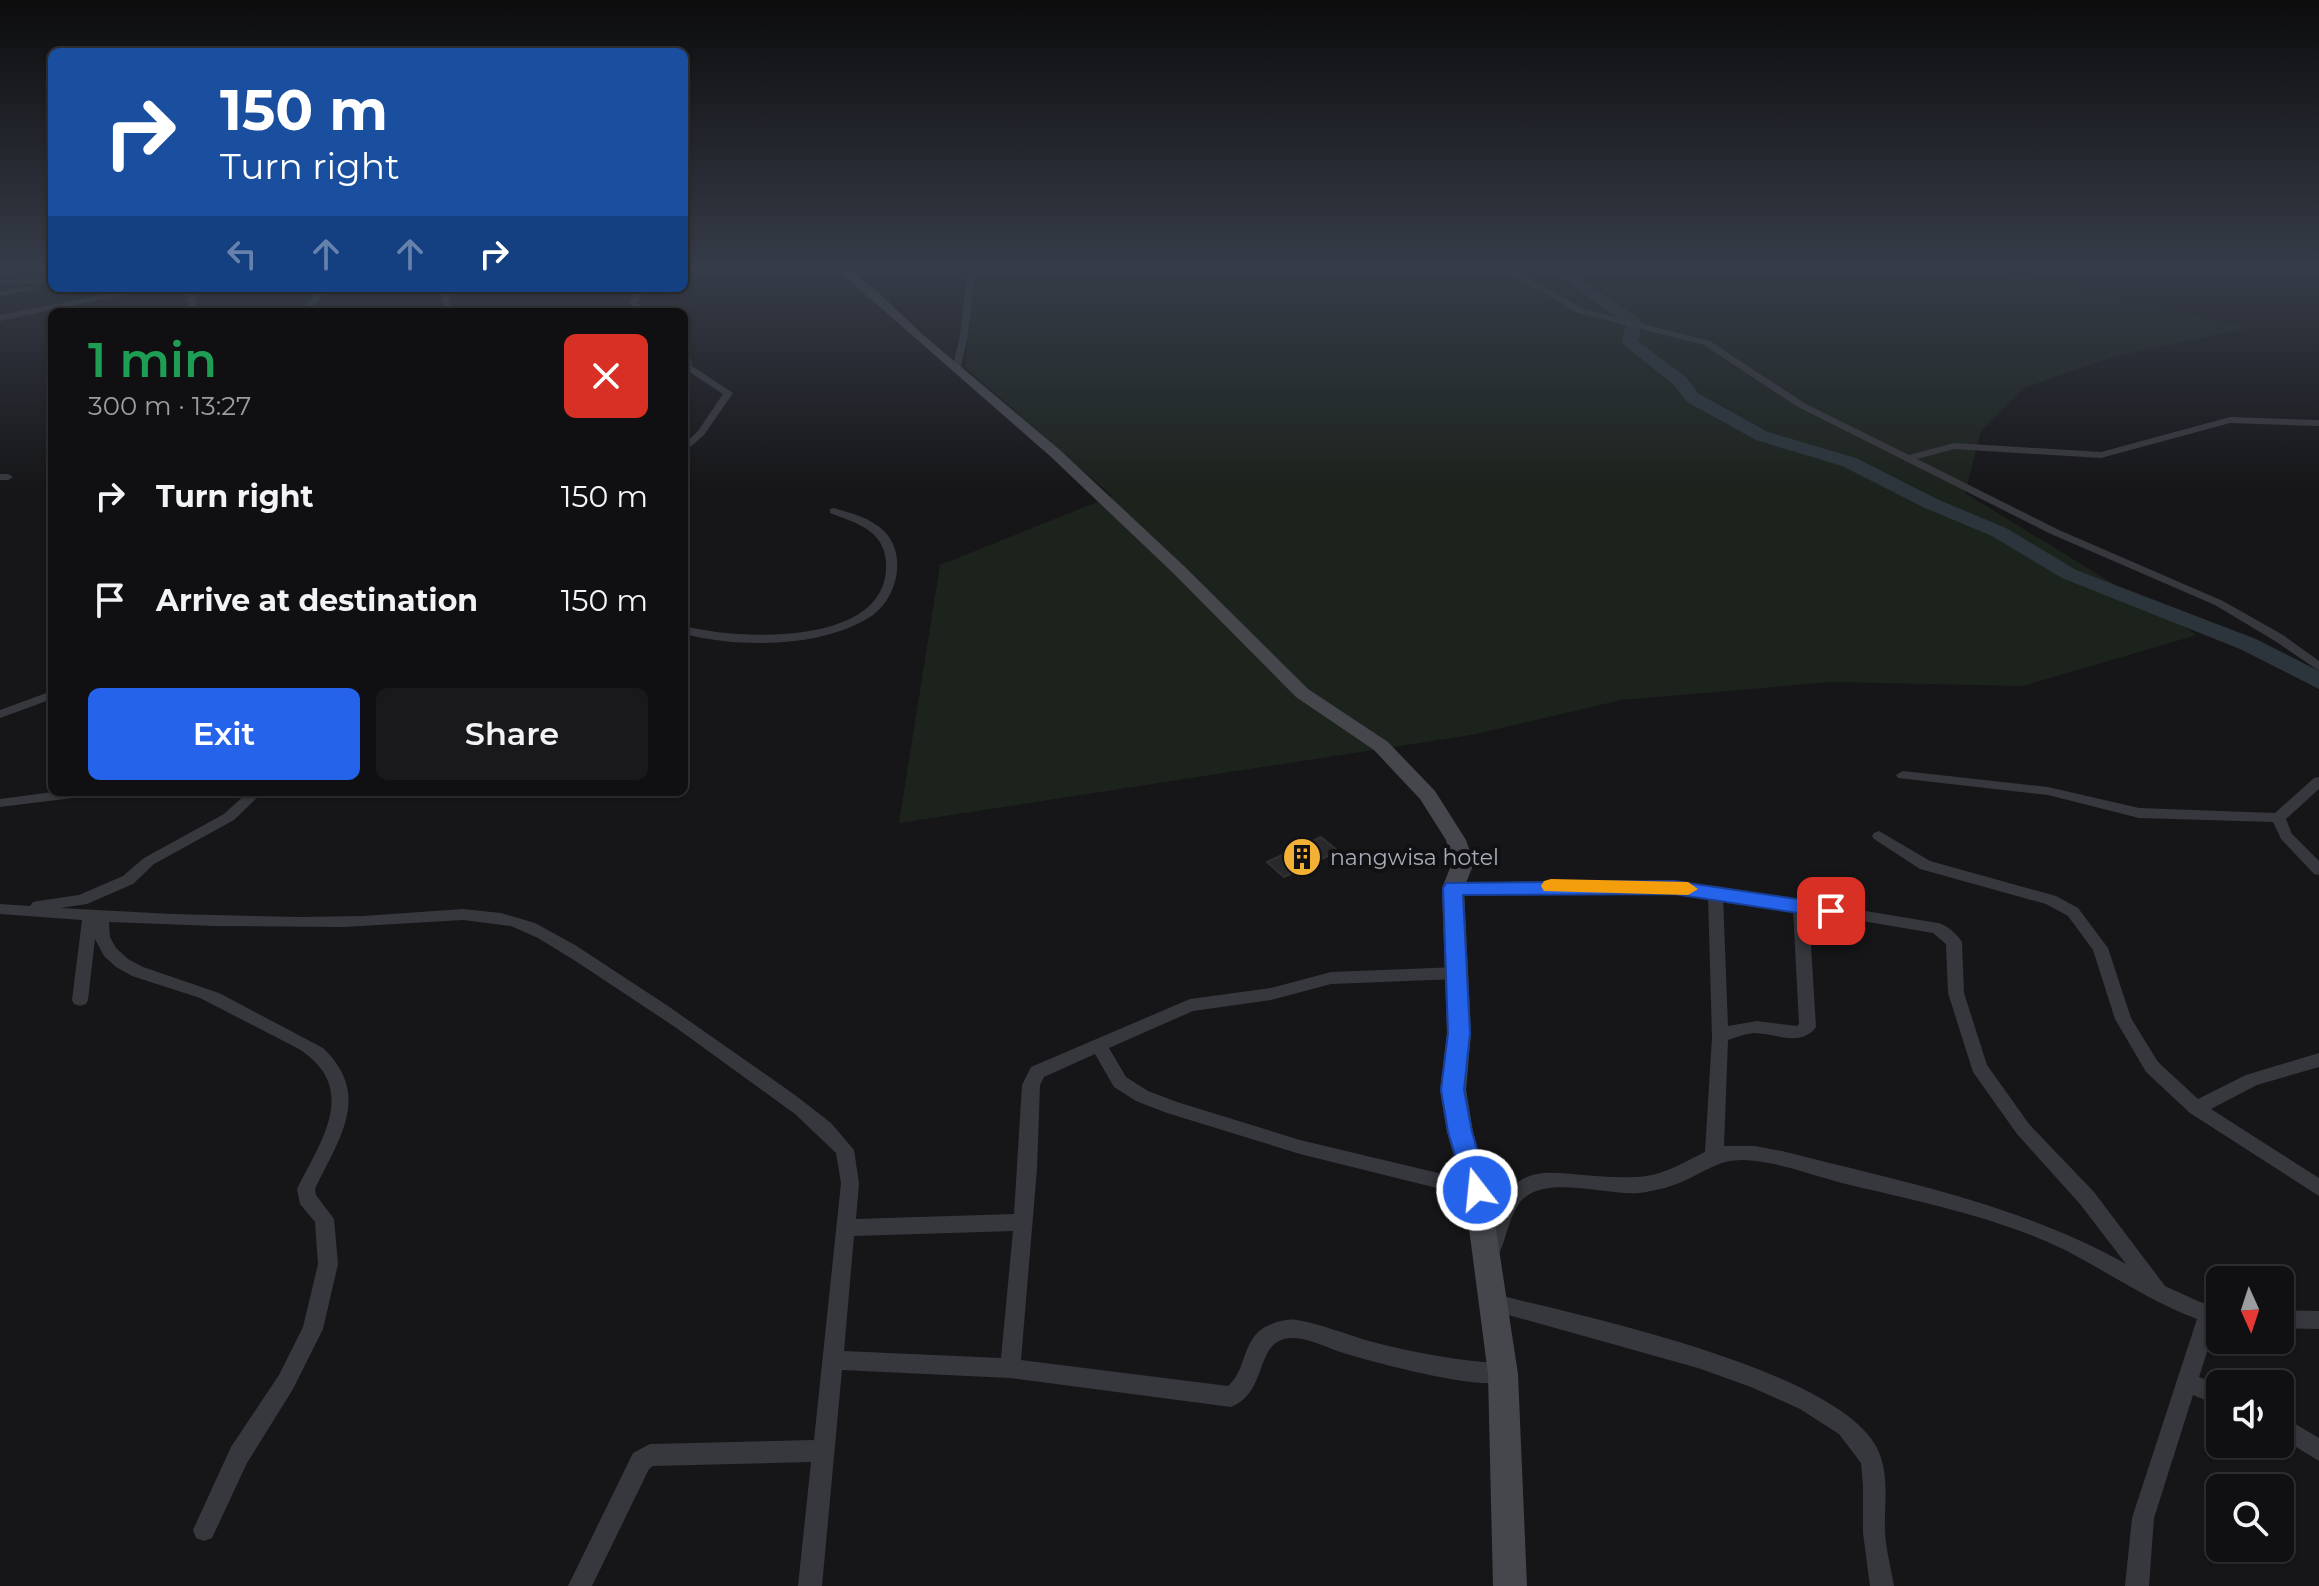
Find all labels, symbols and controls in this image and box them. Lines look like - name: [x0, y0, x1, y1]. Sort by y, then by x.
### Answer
- text: 150 m: [220, 76, 388, 144]
- icon: right: [88, 80, 192, 184]
- text: Turn right: [220, 144, 400, 188]
- icon: left: [220, 232, 264, 276]
- icon: ahead: [304, 232, 348, 276]
- icon: ahead: [388, 232, 432, 276]
- icon: right: [472, 232, 516, 276]
- text: 1 min: [88, 331, 217, 389]
- button: close: [564, 334, 648, 418]
- text: 300 m · 13:27: [88, 390, 251, 422]
- icon: right: [88, 474, 132, 518]
- text: Turn right: [156, 478, 313, 515]
- text: 150 m: [561, 478, 648, 515]
- icon: arrive: [88, 578, 132, 622]
- text: Arrive at destination: [156, 582, 478, 619]
- text: 150 m: [561, 582, 648, 619]
- button: Exit: [88, 688, 360, 780]
- button: Share: [376, 688, 648, 780]
- building icon: nangwisa hotel: [1281, 836, 1323, 878]
- place label: nangwisa hotel: [1330, 844, 1499, 871]
- pin: [1797, 877, 1865, 945]
- icon: arrive: [1809, 889, 1853, 933]
- position arrow: [1435, 1148, 1519, 1232]
- north arrow: [2206, 1266, 2294, 1354]
- map controls: [2206, 1266, 2294, 1562]
- button: sound: [2206, 1370, 2294, 1458]
- button: search: [2206, 1474, 2294, 1562]

